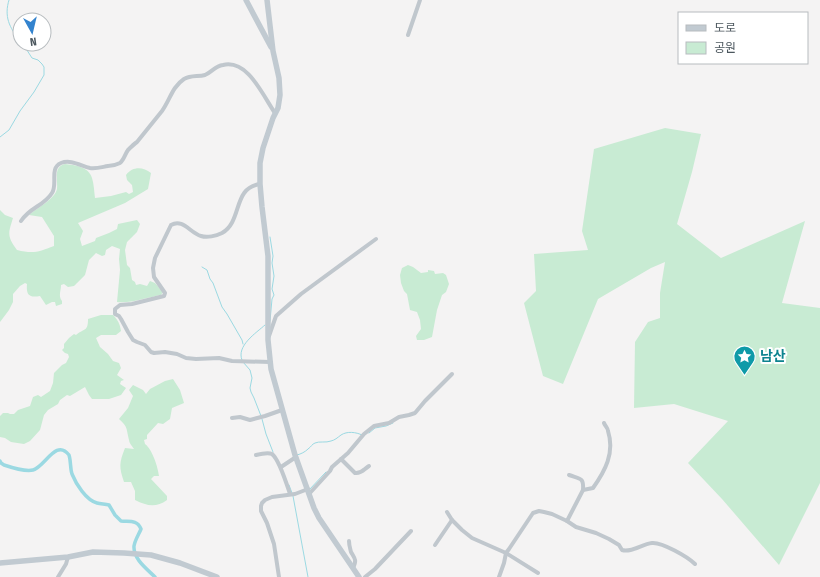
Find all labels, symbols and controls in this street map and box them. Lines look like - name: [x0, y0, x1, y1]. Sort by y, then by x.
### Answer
- north arrow: [12, 12, 52, 52]
- legend: [678, 12, 808, 64]
- text: 도로: [714, 21, 736, 35]
- text: N: [29, 35, 37, 48]
- text: 공원: [714, 41, 736, 55]
- place icon: 남산: [732, 343, 758, 376]
- place label: 남산: [760, 348, 786, 365]

